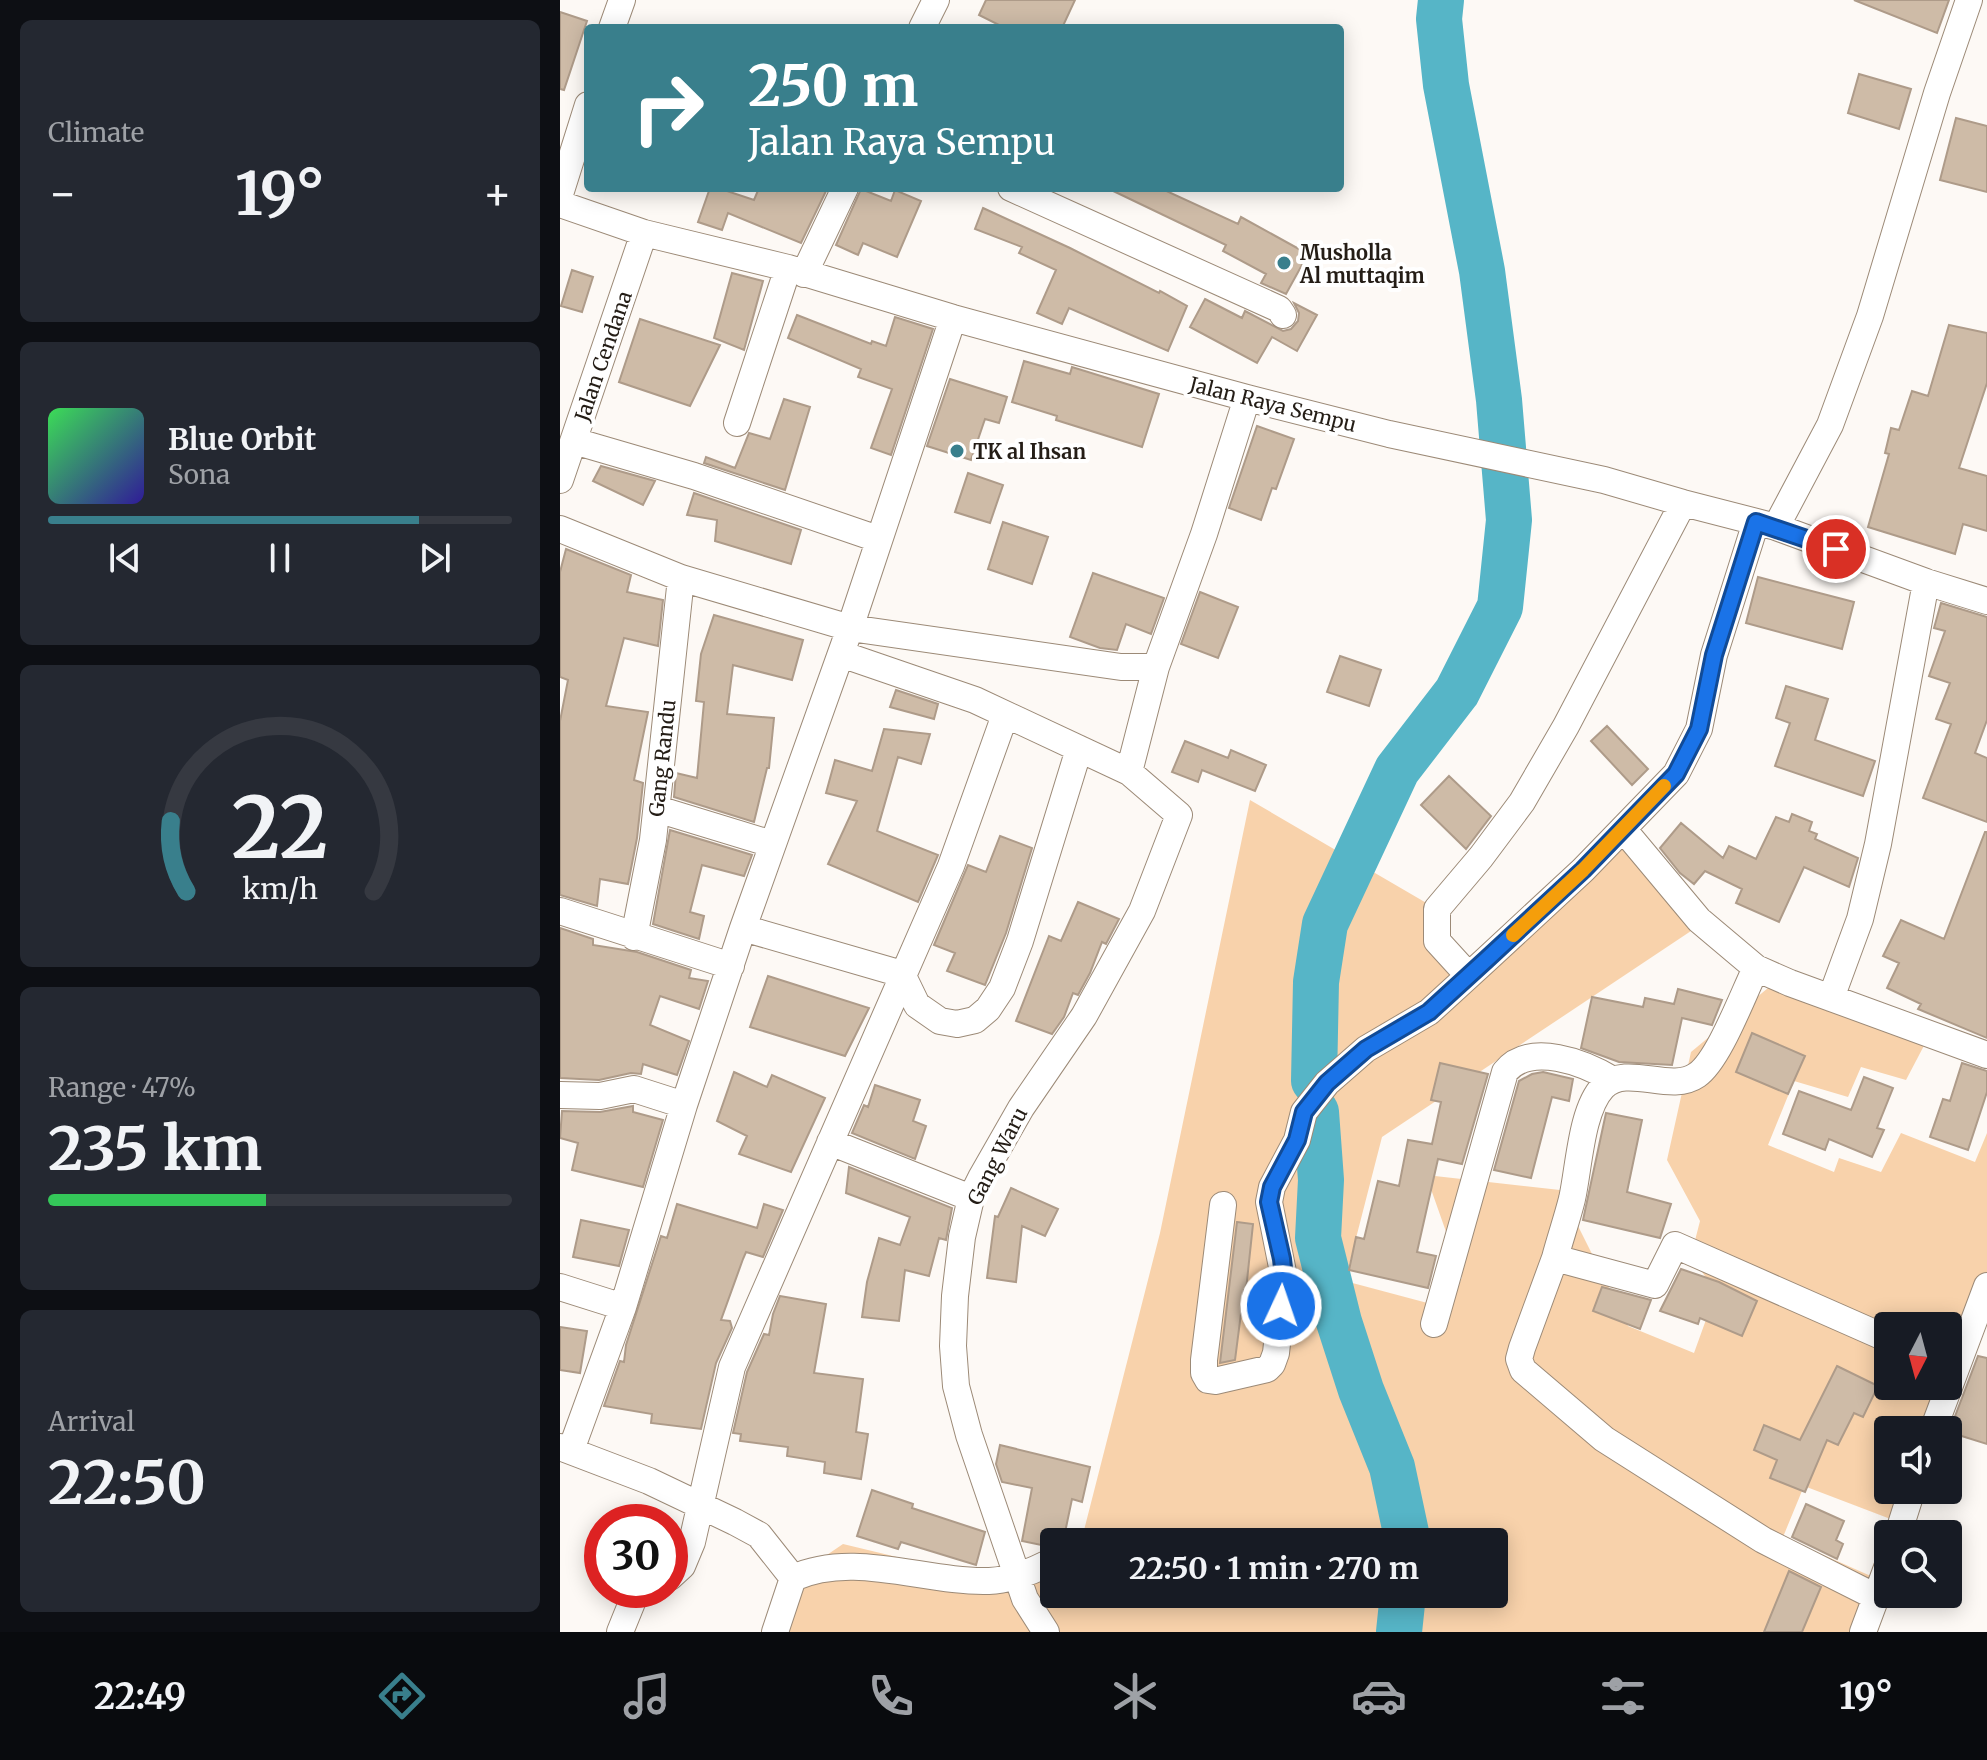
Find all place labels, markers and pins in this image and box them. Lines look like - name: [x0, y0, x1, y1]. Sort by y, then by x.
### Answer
- place label: Musholla Al muttaqim: [1299, 240, 1425, 288]
- marker: Musholla Al muttaqim: [1275, 254, 1293, 272]
- place label: TK al Ihsan: [973, 439, 1086, 464]
- marker: TK al Ihsan: [948, 442, 966, 460]
- pin: [1802, 515, 1870, 583]

